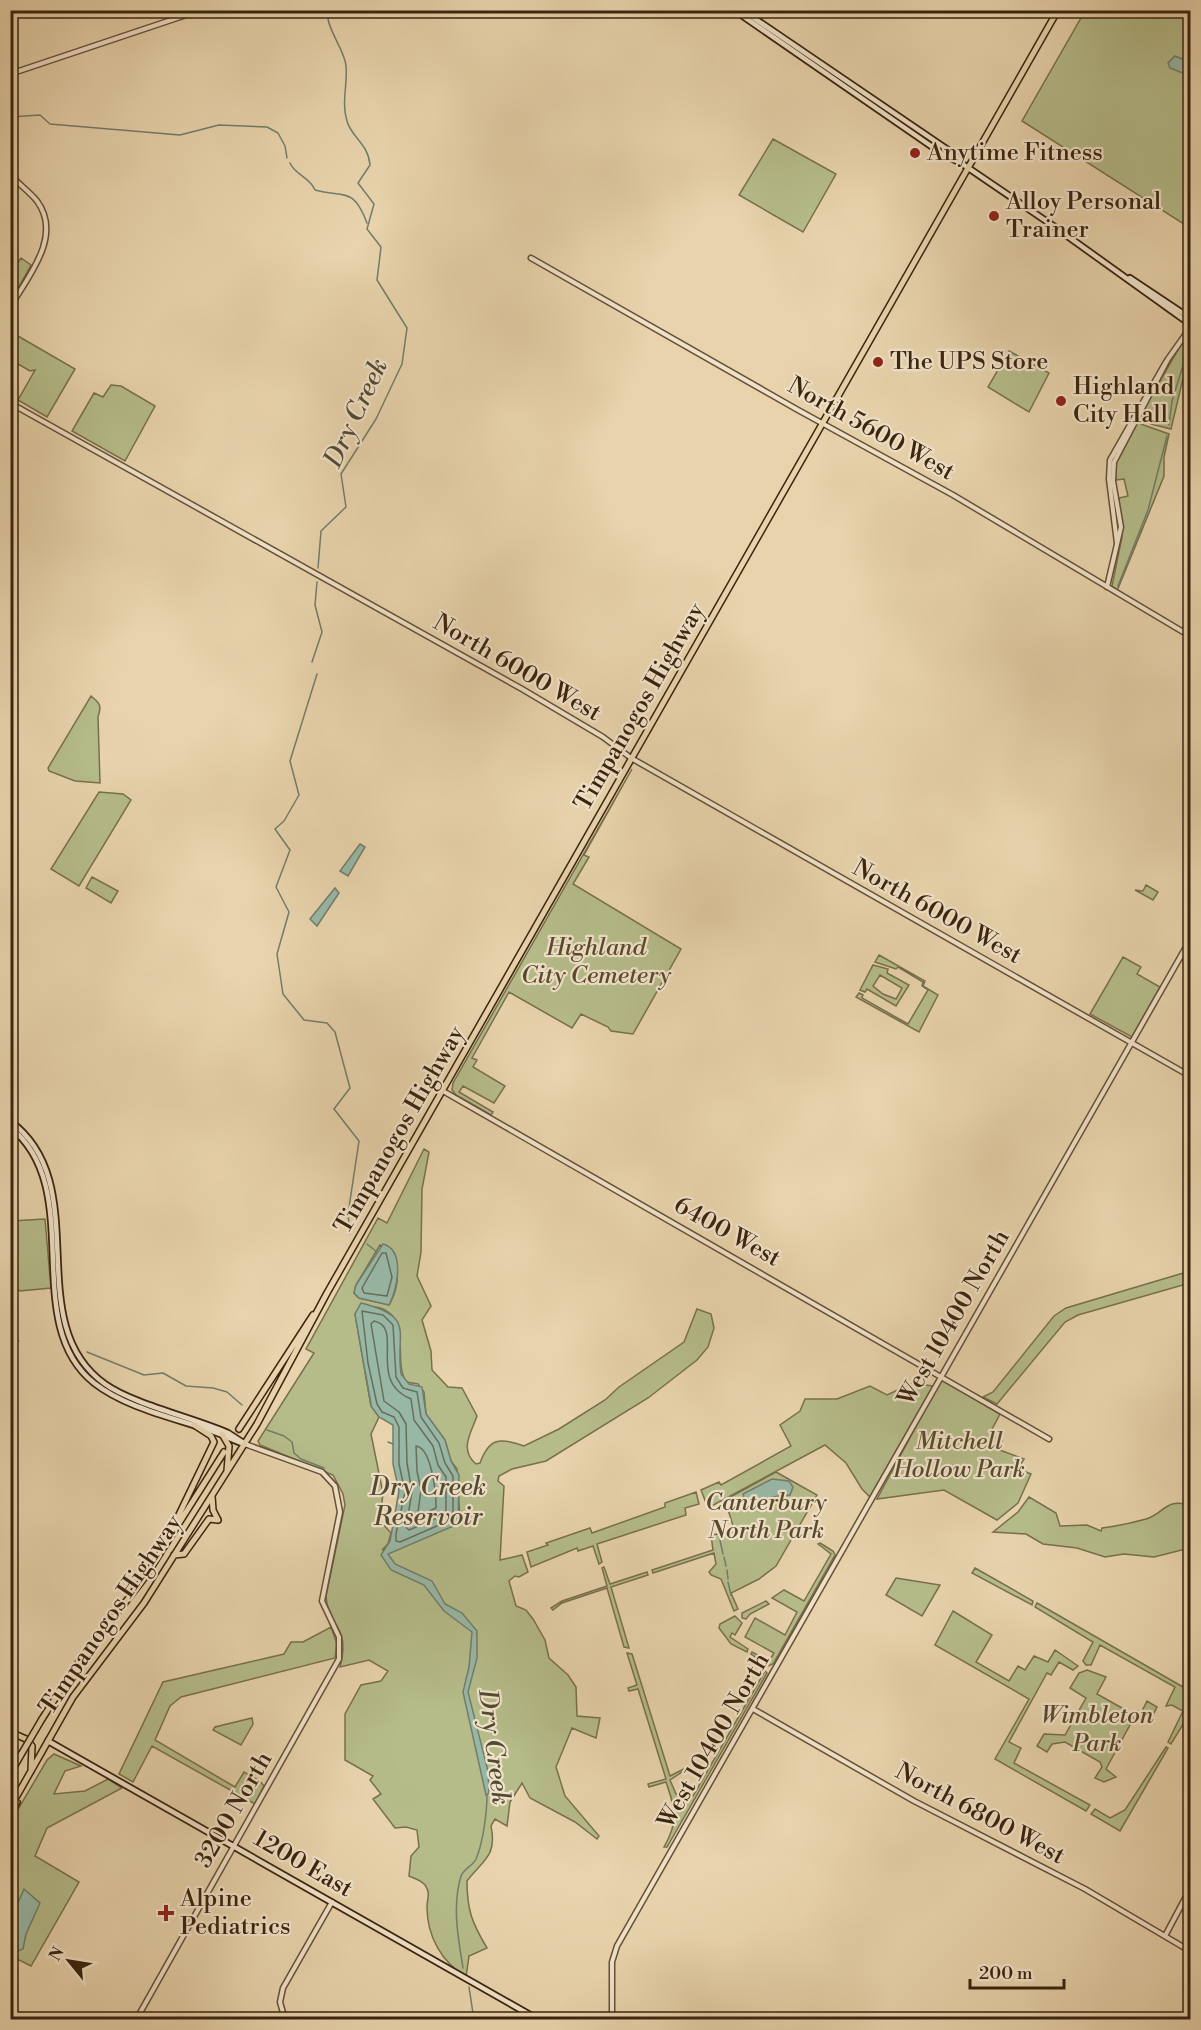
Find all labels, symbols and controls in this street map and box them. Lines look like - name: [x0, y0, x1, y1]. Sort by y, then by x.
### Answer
- place label: Anytime Fitness: [926, 138, 1103, 168]
- marker: Anytime Fitness: [908, 146, 922, 160]
- place label: Alloy Personal Trainer: [1005, 187, 1161, 245]
- marker: Alloy Personal Trainer: [987, 209, 1001, 223]
- place label: The UPS Store: [890, 347, 1048, 377]
- water label: Dry Creek: [316, 353, 395, 473]
- marker: The UPS Store: [871, 355, 885, 369]
- street label: North 5600 West: [782, 371, 960, 488]
- place label: Highland City Hall: [1073, 372, 1174, 430]
- marker: Highland City Hall: [1054, 394, 1068, 408]
- street label: Timpanogos Highway: [568, 598, 712, 816]
- street label: North 6000 West: [428, 608, 607, 728]
- street label: North 6000 West: [847, 853, 1027, 971]
- park label: Highland City Cemetery: [521, 933, 671, 991]
- street label: Timpanogos Highway: [328, 1021, 472, 1239]
- street label: 6400 West: [668, 1190, 786, 1274]
- street label: West 10400 North: [891, 1225, 1017, 1412]
- park label: Mitchell Hollow Park: [892, 1427, 1025, 1485]
- water label: Dry Creek Reservoir: [369, 1471, 486, 1533]
- park label: Canterbury North Park: [705, 1488, 827, 1546]
- street label: Timpanogos Highway: [33, 1509, 189, 1721]
- street label: West 10400 North: [651, 1648, 777, 1835]
- water label: Dry Creek: [471, 1686, 517, 1807]
- park label: Wimbleton Park: [1041, 1701, 1154, 1759]
- street label: 3200 North: [189, 1747, 279, 1873]
- street label: North 6800 West: [890, 1757, 1070, 1872]
- street label: 1200 East: [248, 1824, 358, 1905]
- place label: Alpine Pediatrics: [179, 1884, 291, 1942]
- marker: Alpine Pediatrics: [157, 1904, 175, 1922]
- north arrow: [39, 1931, 99, 1991]
- text: N: [45, 1943, 69, 1964]
- scale bar: [970, 1952, 1064, 1990]
- text: 200 m: [979, 1962, 1033, 1985]

